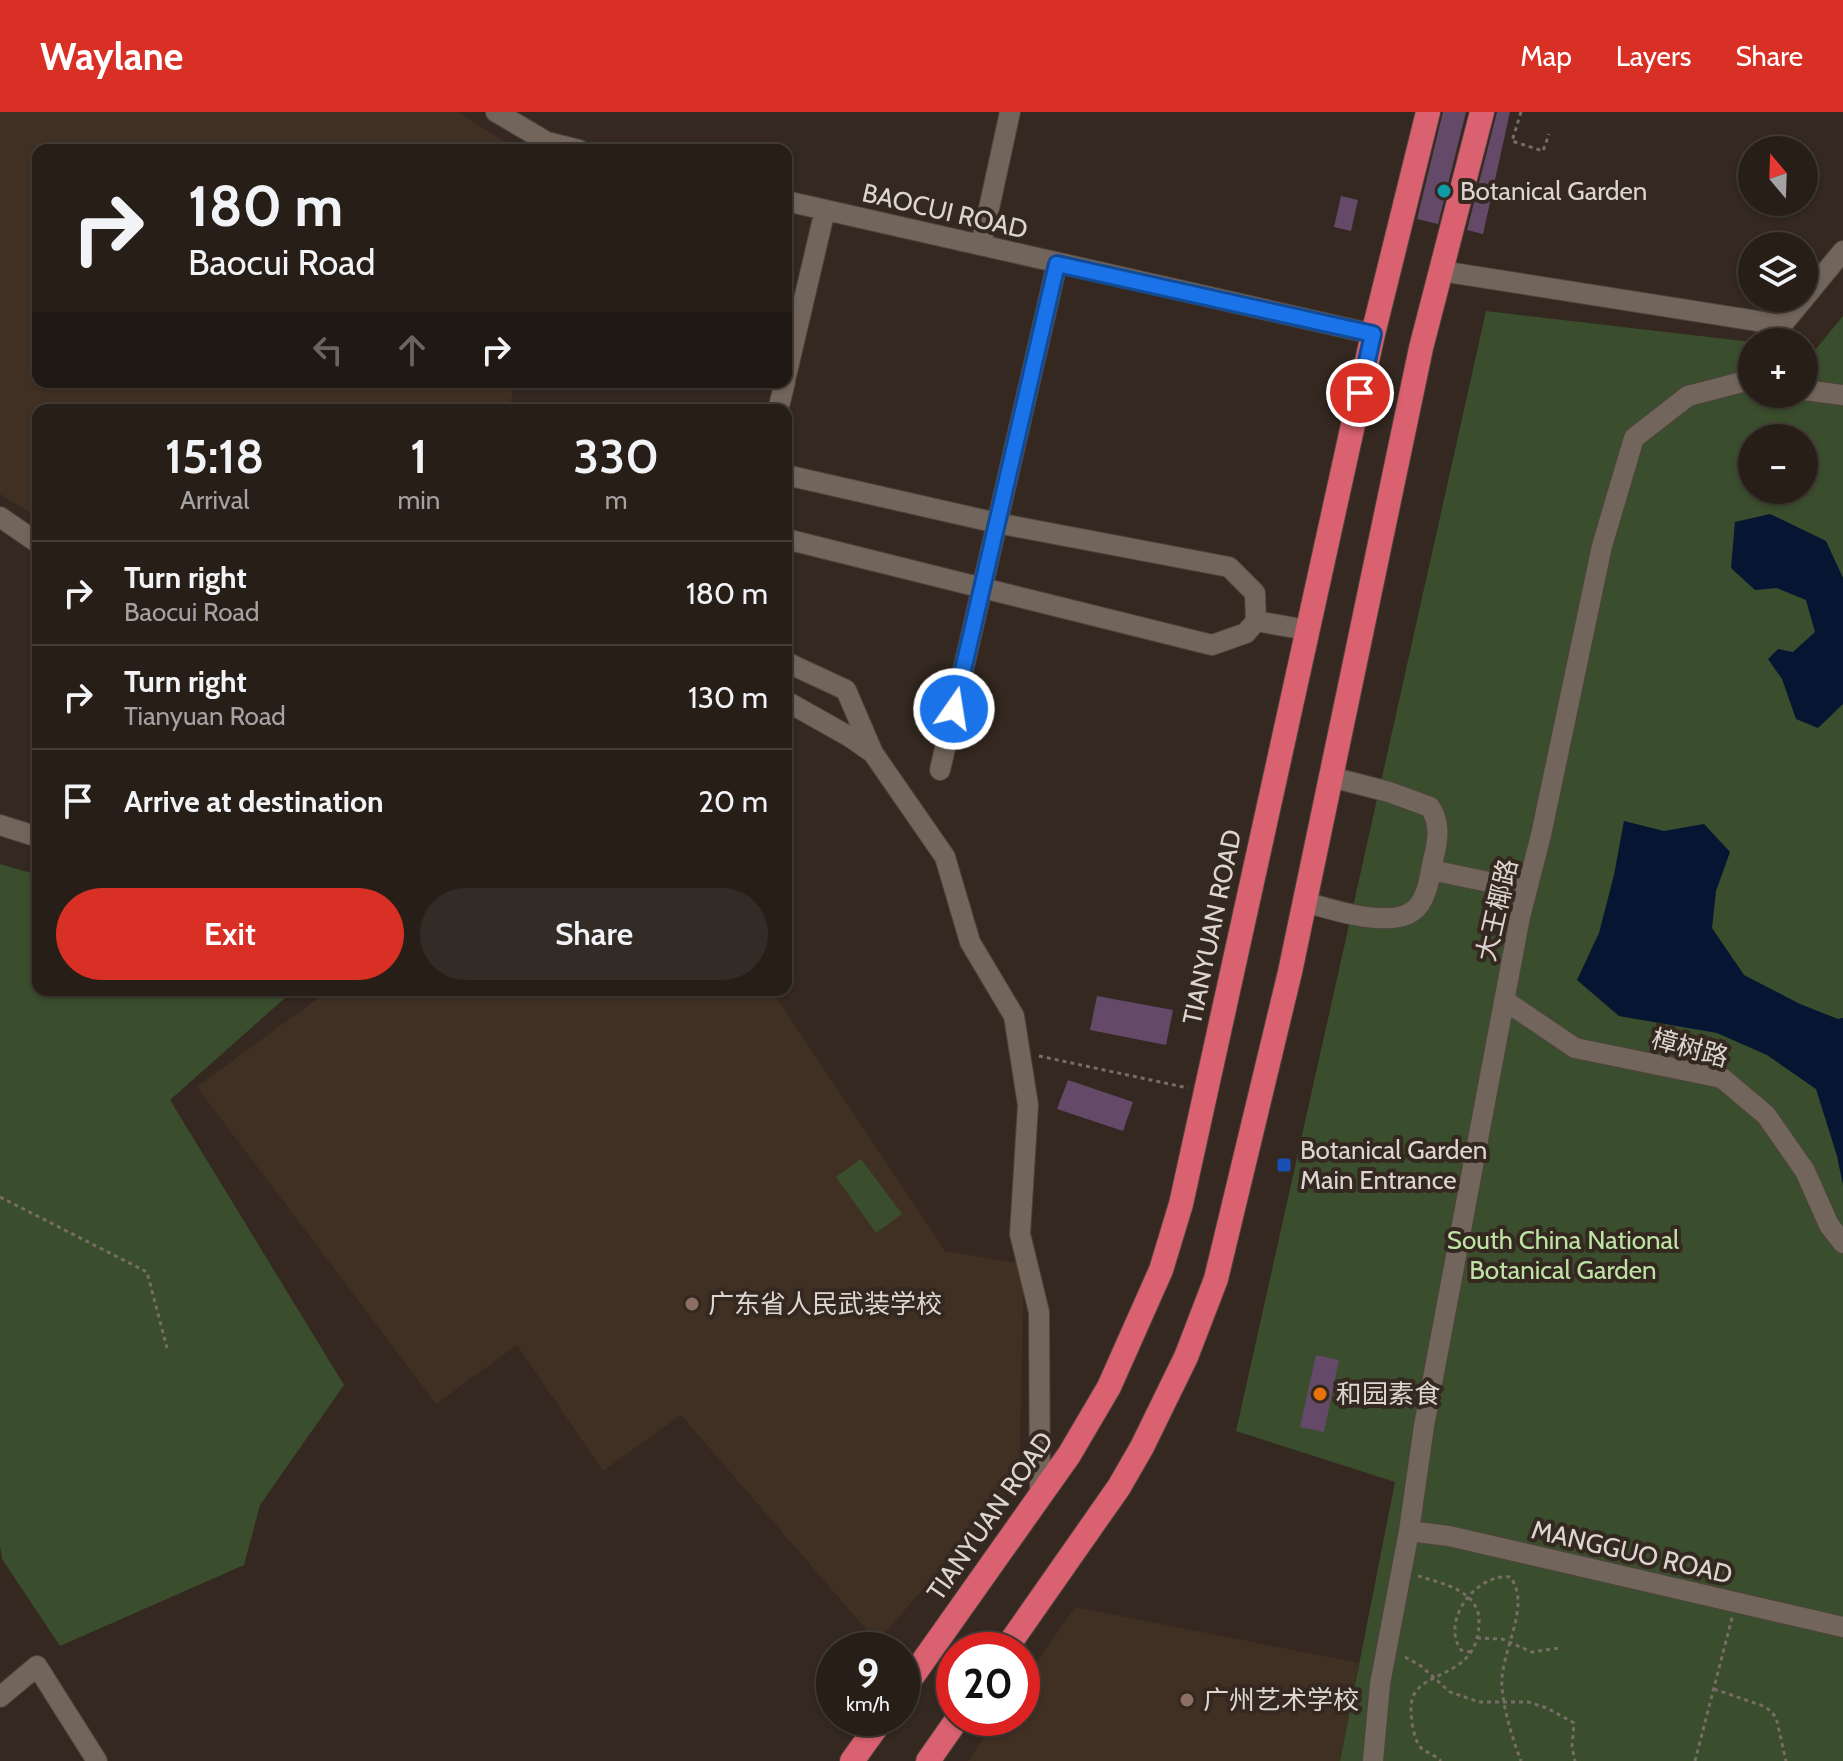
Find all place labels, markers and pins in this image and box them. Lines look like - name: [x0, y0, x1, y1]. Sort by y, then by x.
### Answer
- place label: Botanical Garden: [1460, 175, 1647, 207]
- marker: Botanical Garden: [1435, 182, 1453, 200]
- pin: [1326, 359, 1394, 427]
- place label: Botanical Garden Main Entrance: [1300, 1134, 1487, 1196]
- marker: Botanical Garden Main Entrance: [1275, 1156, 1293, 1174]
- place label: 广东省人民武装学校: [708, 1288, 942, 1320]
- marker: 广东省人民武装学校: [683, 1295, 701, 1313]
- place label: 和园素食: [1336, 1378, 1440, 1410]
- marker: 和园素食: [1311, 1385, 1329, 1403]
- place label: 广州艺术学校: [1203, 1684, 1359, 1716]
- marker: 广州艺术学校: [1178, 1691, 1196, 1709]

